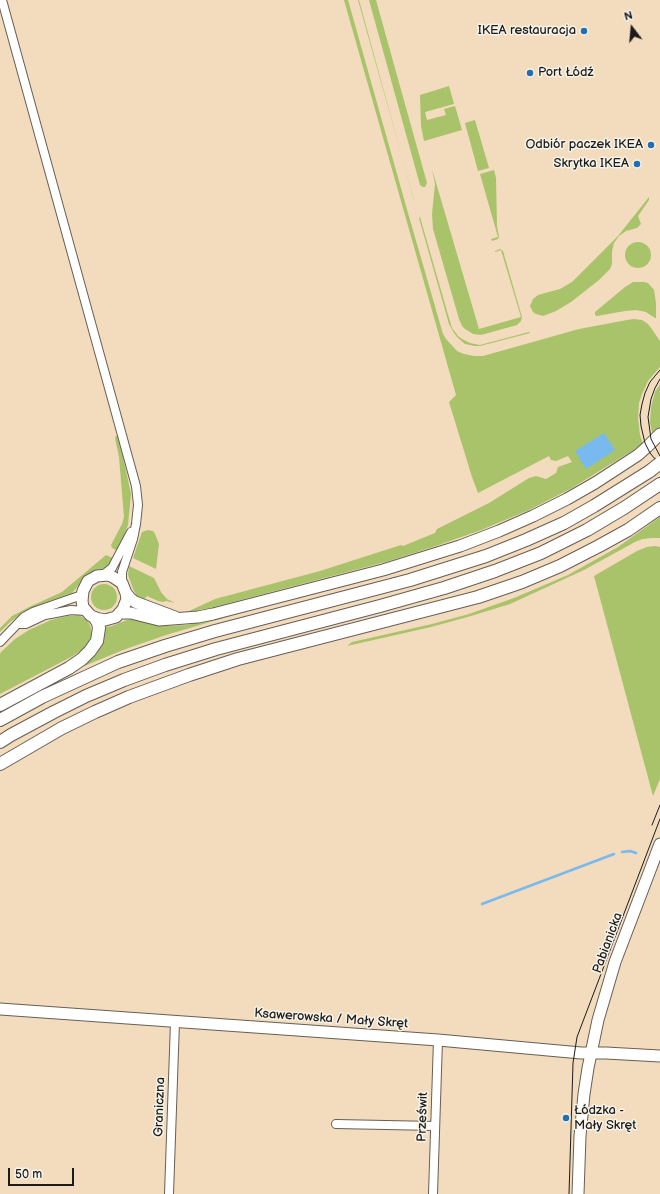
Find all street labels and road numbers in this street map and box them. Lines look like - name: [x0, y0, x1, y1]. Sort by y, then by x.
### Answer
- street label: Pabianicka: [590, 910, 626, 976]
- street label: Ksawerowska / Mały Skręt: [254, 1006, 408, 1032]
- street label: Graniczna: [151, 1077, 169, 1137]
- street label: Prześwit: [414, 1092, 432, 1142]

